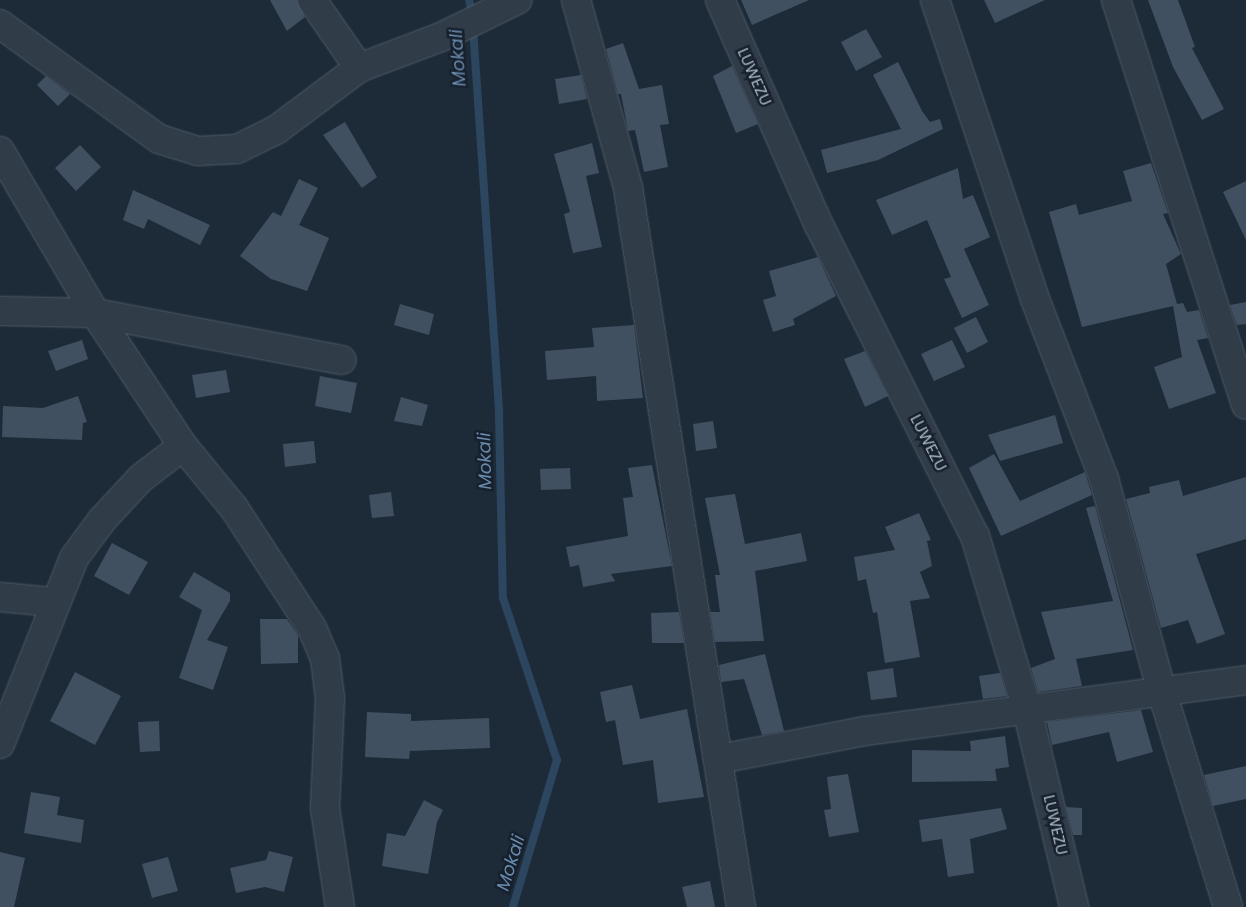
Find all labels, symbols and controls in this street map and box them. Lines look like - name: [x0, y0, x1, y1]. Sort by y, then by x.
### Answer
- water label: Mokali: [445, 29, 471, 87]
- street label: LUWEZU: [733, 45, 775, 109]
- street label: LUWEZU: [906, 411, 950, 475]
- water label: Mokali: [474, 432, 496, 490]
- street label: LUWEZU: [1039, 793, 1071, 857]
- water label: Mokali: [492, 832, 530, 894]

